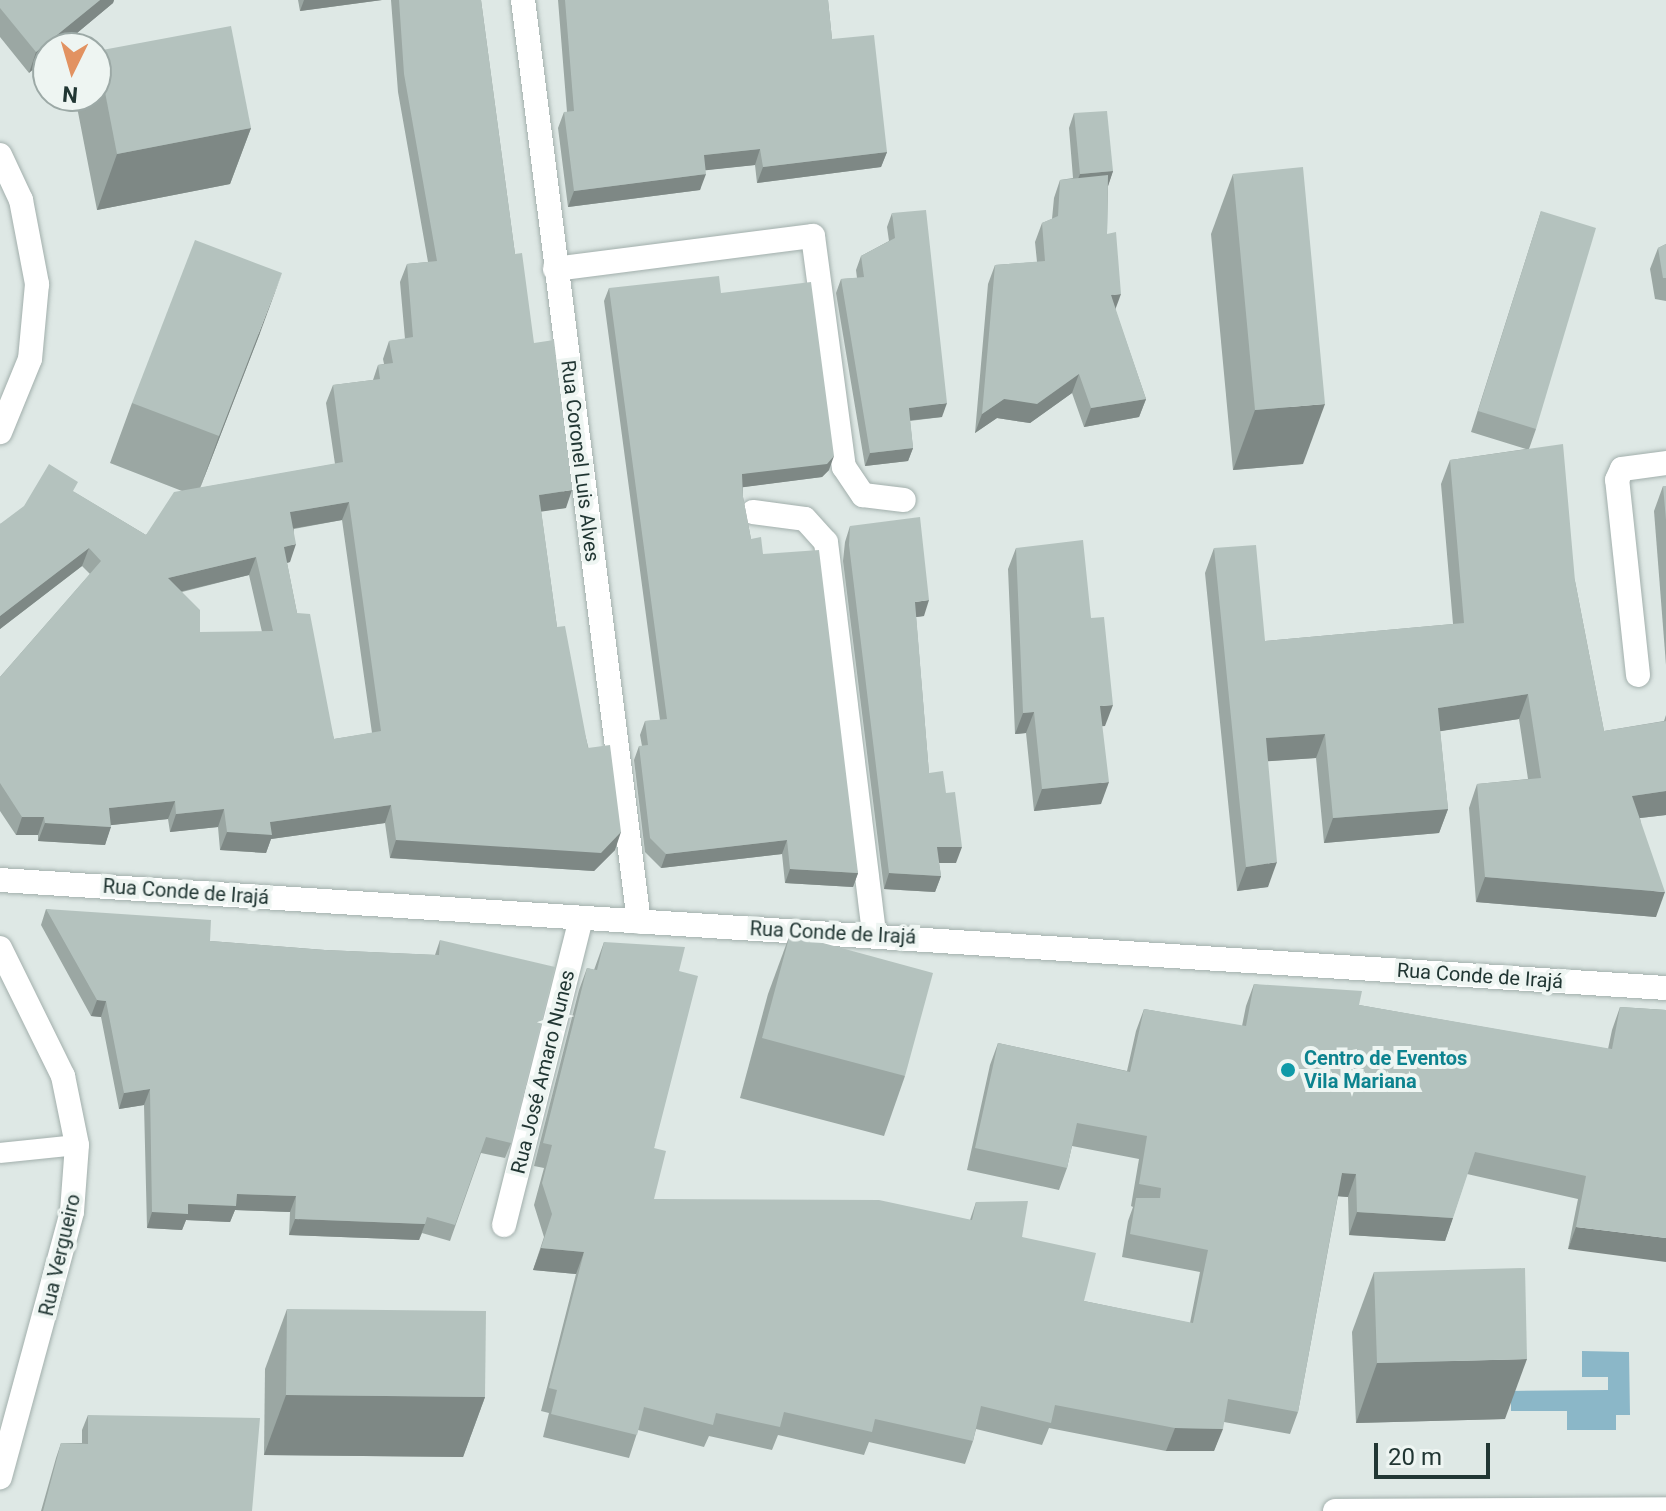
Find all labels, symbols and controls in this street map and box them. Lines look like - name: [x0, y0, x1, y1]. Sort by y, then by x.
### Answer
- north arrow: [32, 32, 112, 112]
- text: N: [61, 81, 79, 108]
- street label: Rua Coronel Luis Alves: [556, 359, 604, 563]
- street label: Rua Conde de Irajá: [102, 874, 270, 910]
- street label: Rua Conde de Irajá: [749, 917, 917, 949]
- street label: Rua Conde de Irajá: [1396, 958, 1564, 994]
- street label: Rua José Amaro Nunes: [506, 968, 580, 1176]
- place label: Centro de Eventos Vila Mariana: [1304, 1046, 1467, 1093]
- marker: Centro de Eventos Vila Mariana: [1279, 1061, 1297, 1079]
- street label: Rua Vergueiro: [34, 1192, 86, 1318]
- scale bar: [1378, 1427, 1494, 1477]
- text: 20 m: [1388, 1443, 1442, 1471]

